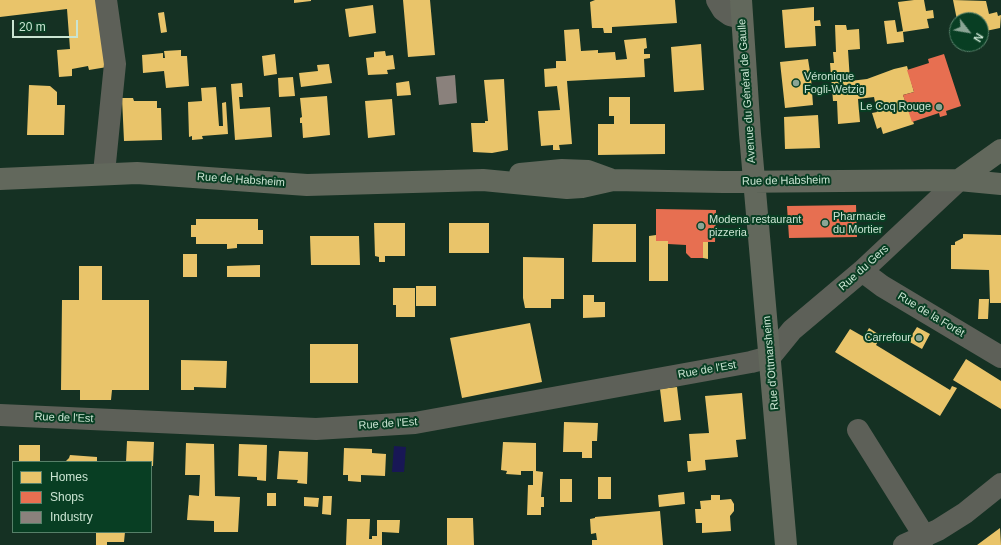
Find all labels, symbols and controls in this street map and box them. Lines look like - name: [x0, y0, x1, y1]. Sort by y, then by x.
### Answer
- scale bar: [14, 12, 80, 38]
- north arrow: [949, 12, 989, 52]
- street label: Avenue du Général de Gaulle: [735, 18, 759, 164]
- text: 20 m: [19, 20, 46, 34]
- text: N: [971, 31, 986, 44]
- place label: Véronique Fogli-Wetzig: [804, 70, 865, 96]
- marker: Véronique Fogli-Wetzig: [791, 78, 801, 88]
- place label: Le Coq Rouge: [860, 100, 931, 114]
- marker: Le Coq Rouge: [934, 102, 944, 112]
- street label: Rue de Habsheim: [197, 170, 285, 190]
- street label: Rue de Habsheim: [742, 174, 830, 188]
- place label: Pharmacie du Mortier: [833, 210, 886, 236]
- place label: Modena restaurant pizzeria: [709, 213, 801, 239]
- marker: Pharmacie du Mortier: [820, 218, 830, 228]
- marker: Modena restaurant pizzeria: [696, 221, 706, 231]
- street label: Rue du Gers: [836, 242, 892, 294]
- street label: Rue de la Forêt: [895, 290, 967, 340]
- street label: Rue d'Ottmarsheim: [760, 315, 782, 411]
- place label: Carrefour: [865, 331, 911, 345]
- marker: Carrefour: [914, 333, 924, 343]
- street label: Rue de l'Est: [677, 358, 737, 382]
- street label: Rue de l'Est: [34, 410, 94, 426]
- street label: Rue de l'Est: [358, 415, 418, 433]
- legend: [12, 461, 152, 533]
- text: Homes: [50, 470, 88, 484]
- text: Shops: [50, 490, 84, 504]
- text: Industry: [50, 510, 93, 524]

